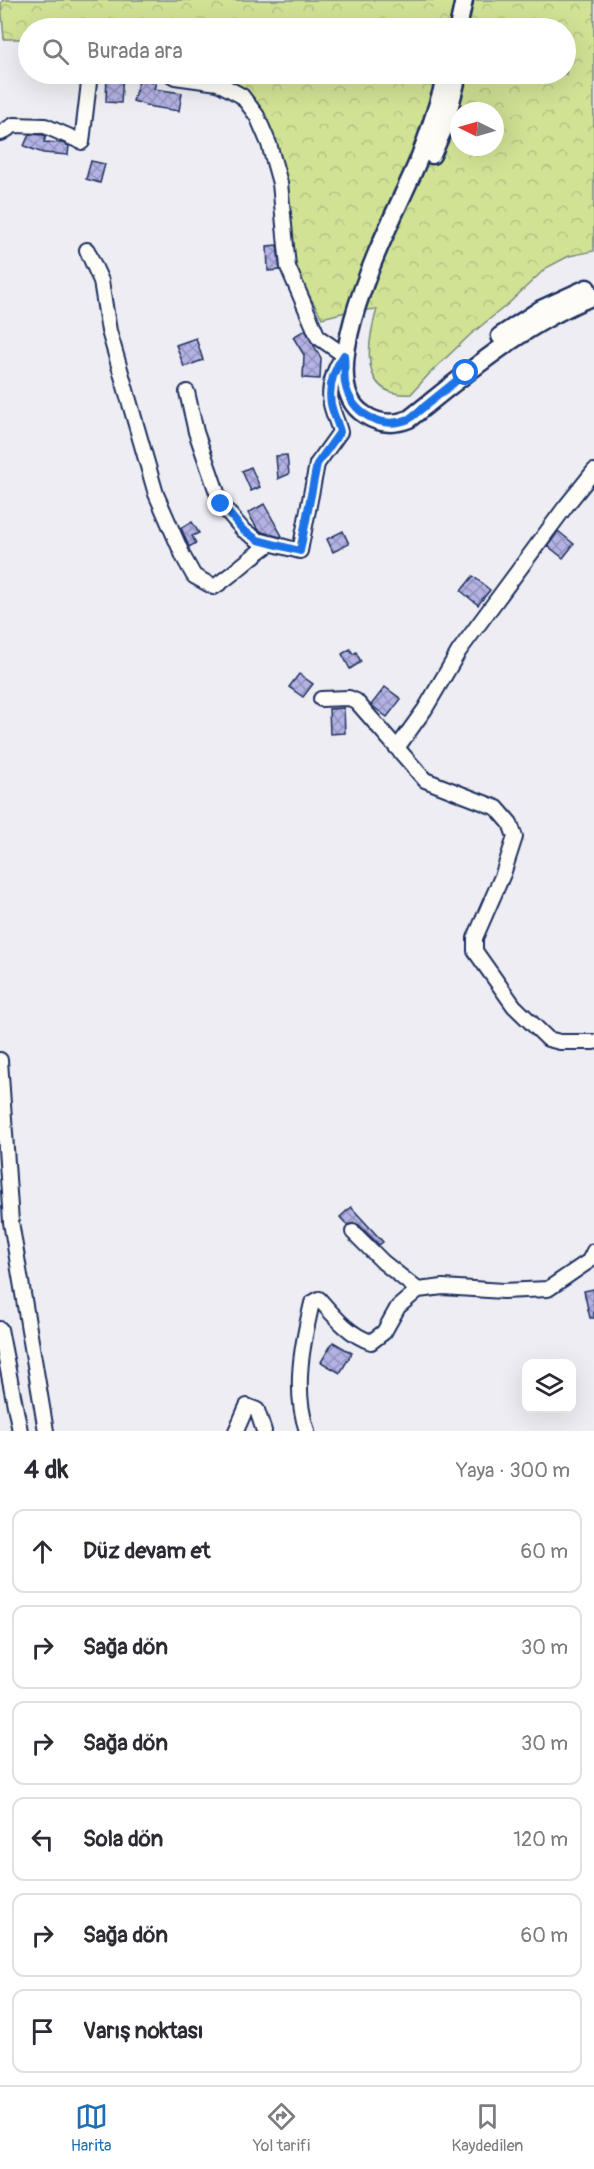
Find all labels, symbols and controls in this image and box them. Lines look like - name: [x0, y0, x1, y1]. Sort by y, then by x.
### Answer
- search box: [18, 18, 576, 84]
- icon: search: [39, 35, 72, 68]
- text: Burada ara: [87, 37, 183, 65]
- north arrow: [450, 102, 504, 156]
- route start: [452, 359, 478, 385]
- route end: [207, 490, 233, 516]
- map controls: [522, 1359, 576, 1413]
- button: layers: [522, 1359, 576, 1413]
- text: 4 dk: [24, 1454, 68, 1486]
- text: Yaya · 300 m: [456, 1458, 570, 1483]
- icon: ahead: [26, 1535, 59, 1568]
- text: Düz devam et: [83, 1537, 210, 1565]
- text: 60 m: [521, 1539, 568, 1564]
- icon: right: [26, 1631, 59, 1664]
- text: Sağa dön: [83, 1633, 168, 1661]
- text: 30 m: [521, 1635, 568, 1660]
- icon: right: [26, 1727, 59, 1760]
- text: Sağa dön: [83, 1729, 168, 1757]
- text: 30 m: [521, 1731, 568, 1756]
- icon: left: [26, 1823, 59, 1856]
- text: Sola dön: [83, 1825, 163, 1853]
- text: 120 m: [513, 1827, 568, 1852]
- icon: right: [26, 1919, 59, 1952]
- text: Sağa dön: [83, 1921, 168, 1949]
- text: 60 m: [521, 1923, 568, 1948]
- icon: arrive: [26, 2015, 59, 2048]
- text: Varış noktası: [83, 2017, 204, 2045]
- tab: Harita: [71, 2100, 112, 2156]
- tab: Yol tarifi: [253, 2100, 310, 2156]
- tab: Kaydedilen: [452, 2100, 523, 2156]

